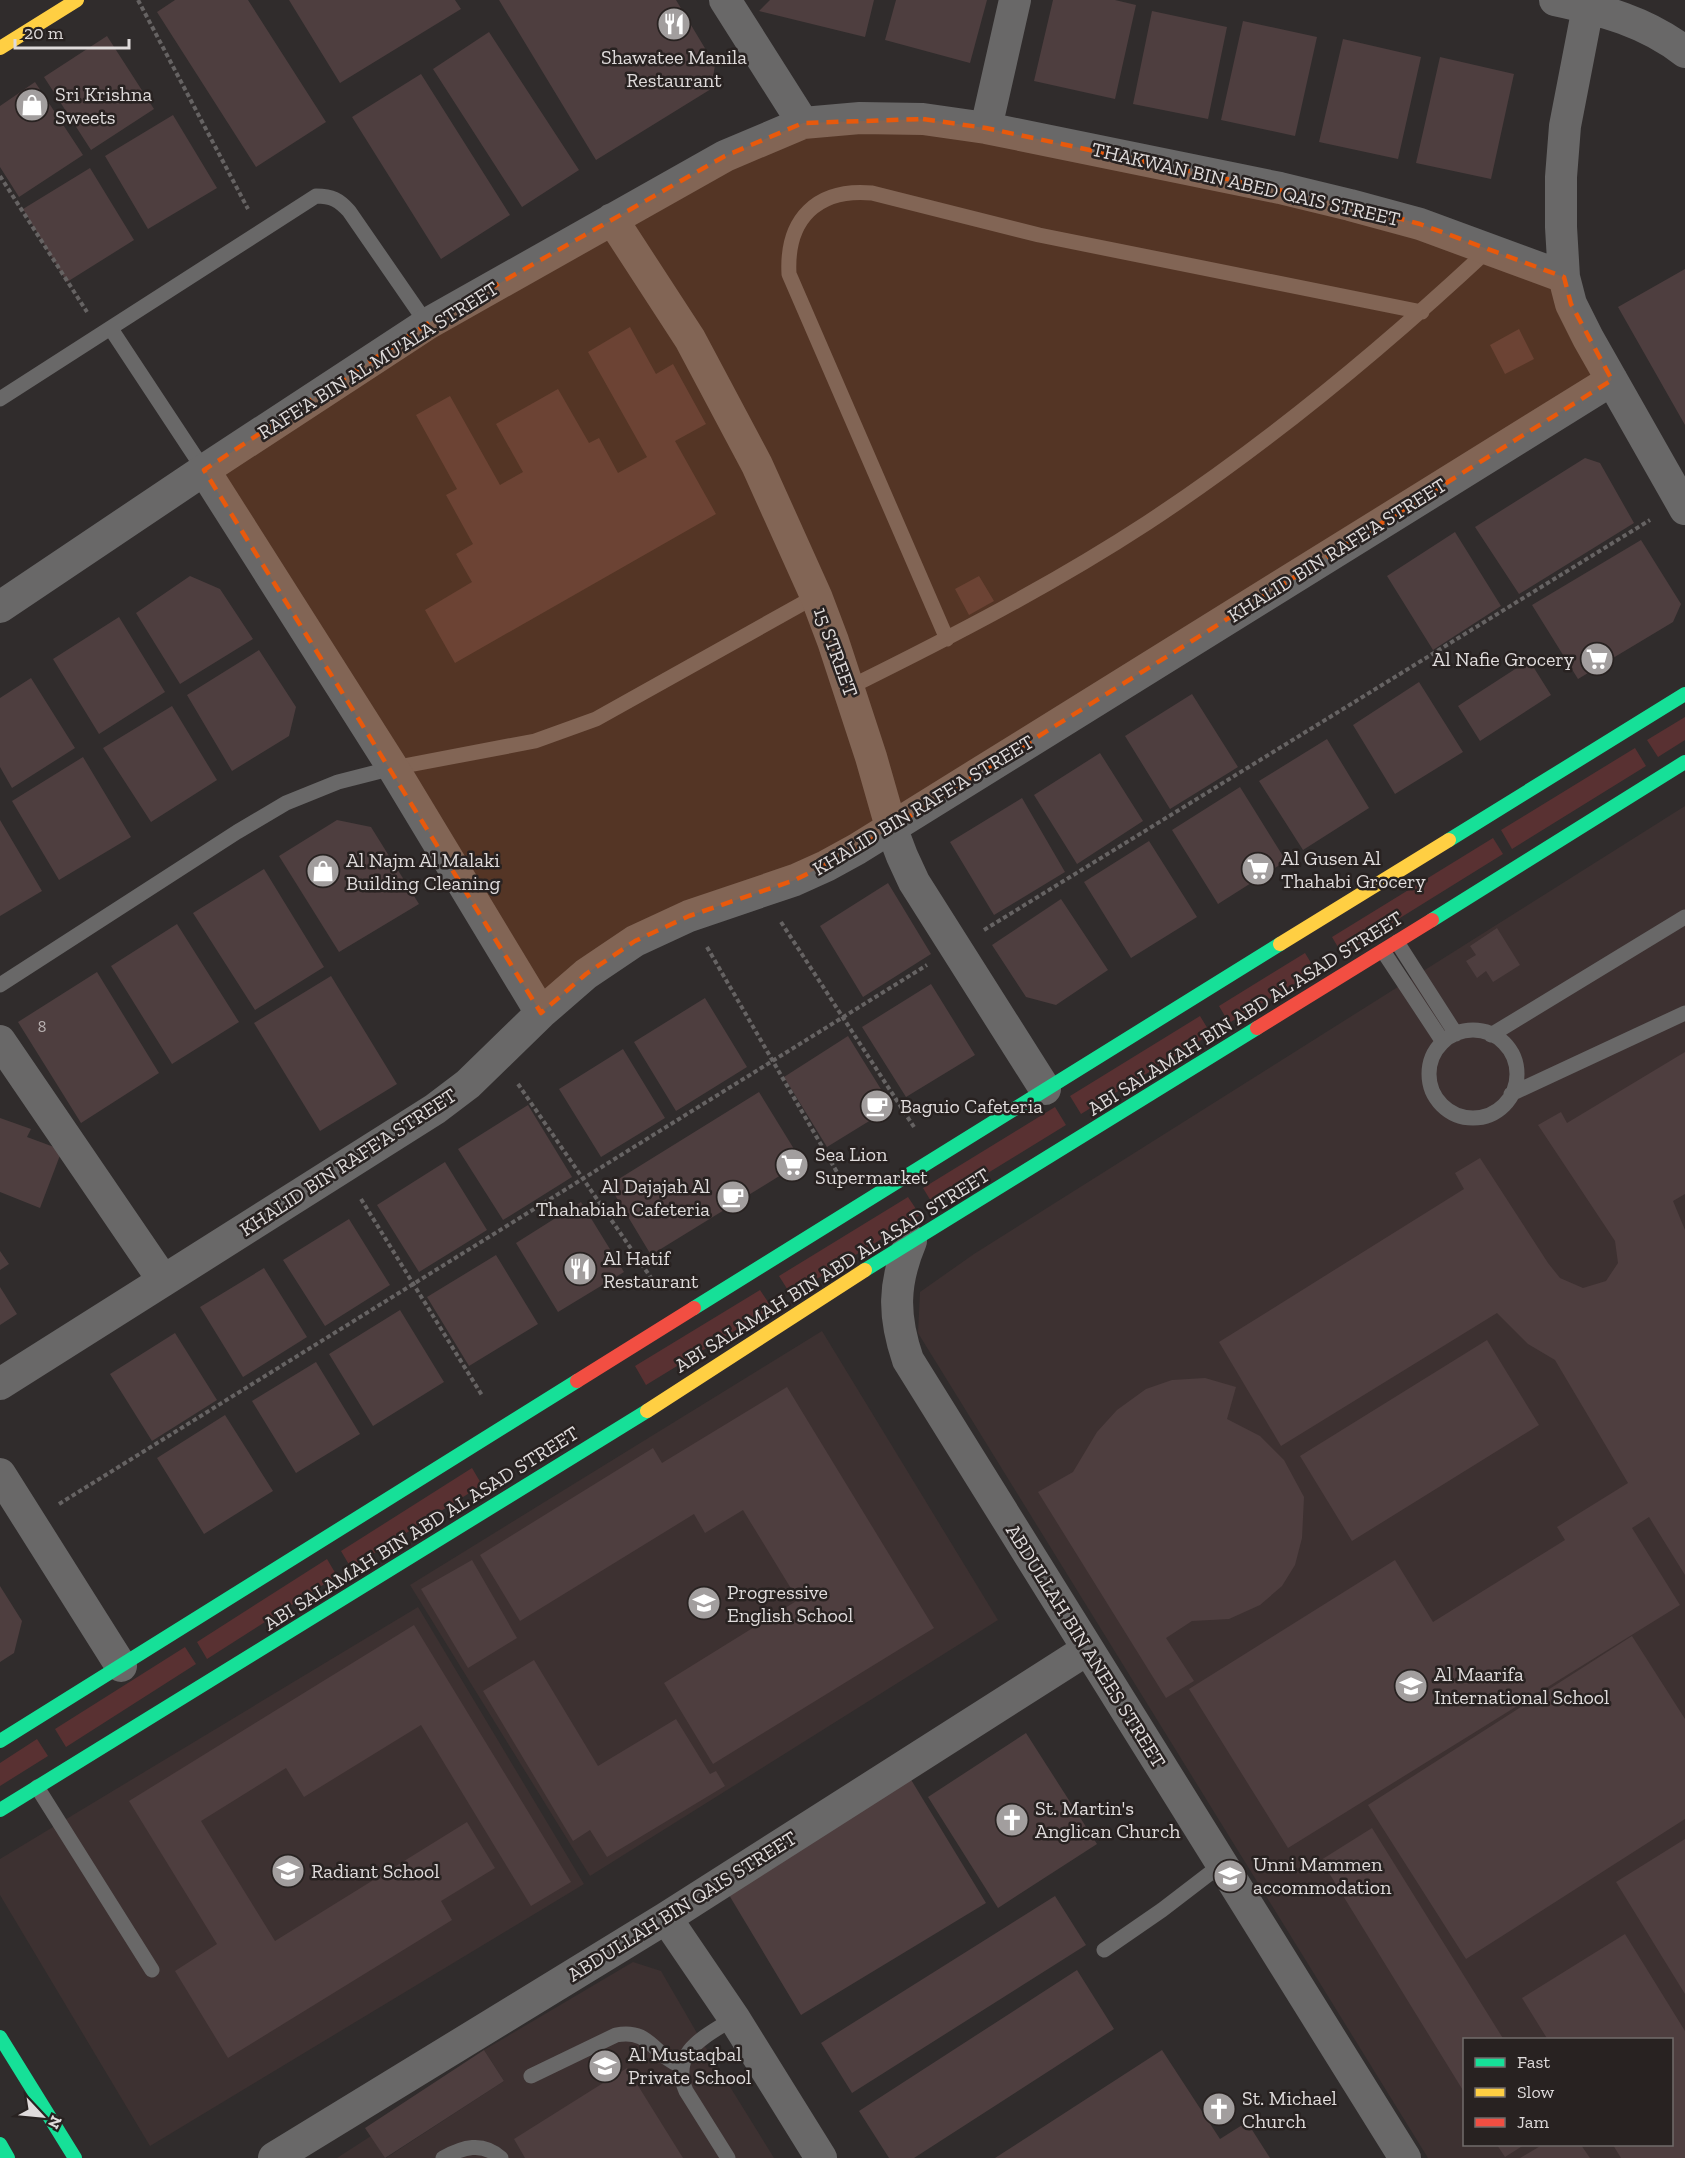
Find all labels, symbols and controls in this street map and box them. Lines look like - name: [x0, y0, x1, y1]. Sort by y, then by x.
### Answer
- restaurant icon: Shawatee Manila Restaurant: [656, 6, 692, 42]
- scale bar: [15, 12, 129, 50]
- text: 20 m: [24, 22, 64, 44]
- place label: Shawatee Manila Restaurant: [601, 45, 747, 92]
- place label: Sri Krishna Sweets: [55, 82, 152, 129]
- shop icon: Sri Krishna Sweets: [14, 87, 50, 123]
- street label: THAKWAN BIN ABED QAIS STREET: [1089, 137, 1403, 231]
- street label: RAFE'A BIN AL MU'ALA STREET: [253, 276, 503, 444]
- street label: KHALID BIN RAFE'A STREET: [1223, 473, 1451, 627]
- street label: 15 STREET: [809, 604, 863, 700]
- supermarket icon: Al Nafie Grocery: [1579, 641, 1615, 677]
- place label: Al Nafie Grocery: [1432, 647, 1575, 671]
- street label: KHALID BIN RAFE'A STREET: [808, 729, 1038, 881]
- place label: Al Gusen Al Thahabi Grocery: [1281, 846, 1426, 893]
- place label: Al Najm Al Malaki Building Cleaning: [346, 848, 501, 895]
- supermarket icon: Al Gusen Al Thahabi Grocery: [1240, 851, 1276, 887]
- shop icon: Al Najm Al Malaki Building Cleaning: [305, 853, 341, 889]
- street label: ABI SALAMAH BIN ABD AL ASAD STREET: [1083, 906, 1407, 1120]
- house number: 8: [38, 1017, 46, 1036]
- street label: KHALID BIN RAFE'A STREET: [235, 1083, 461, 1241]
- cafe icon: Baguio Cafeteria: [859, 1088, 895, 1124]
- place label: Baguio Cafeteria: [900, 1094, 1043, 1118]
- place label: Sea Lion Supermarket: [815, 1142, 928, 1189]
- supermarket icon: Sea Lion Supermarket: [774, 1147, 810, 1183]
- street label: ABI SALAMAH BIN ABD AL ASAD STREET: [670, 1163, 994, 1377]
- place label: Al Dajajah Al Thahabiah Cafeteria: [536, 1174, 710, 1221]
- cafe icon: Al Dajajah Al Thahabiah Cafeteria: [715, 1179, 751, 1215]
- place label: Al Hatif Restaurant: [603, 1246, 699, 1293]
- restaurant icon: Al Hatif Restaurant: [562, 1251, 598, 1287]
- street label: ABI SALAMAH BIN ABD AL ASAD STREET: [259, 1421, 583, 1635]
- street label: ABDULLAH BIN ANEES STREET: [1001, 1520, 1171, 1772]
- place label: Progressive English School: [727, 1580, 853, 1627]
- school or university icon: Progressive English School: [686, 1585, 722, 1621]
- place label: Al Maarifa International School: [1434, 1662, 1609, 1709]
- school or university icon: Al Maarifa International School: [1393, 1668, 1429, 1704]
- place label: St. Martin's Anglican Church: [1035, 1796, 1181, 1843]
- church icon: St. Martin's Anglican Church: [994, 1802, 1030, 1838]
- street label: ABDULLAH BIN QAIS STREET: [563, 1825, 801, 1987]
- place label: Unni Mammen accommodation: [1253, 1852, 1392, 1899]
- school or university icon: Radiant School: [270, 1853, 306, 1889]
- school or university icon: Unni Mammen accommodation: [1212, 1858, 1248, 1894]
- place label: Radiant School: [311, 1859, 440, 1883]
- legend: [1463, 2038, 1673, 2146]
- place label: Al Mustaqbal Private School: [628, 2042, 751, 2089]
- school or university icon: Al Mustaqbal Private School: [587, 2048, 623, 2084]
- text: Fast: [1517, 2051, 1550, 2073]
- text: Slow: [1517, 2081, 1554, 2103]
- north arrow: [12, 2086, 72, 2146]
- place label: St. Michael Church: [1242, 2086, 1337, 2133]
- church icon: St. Michael Church: [1201, 2091, 1237, 2127]
- text: Jam: [1517, 2111, 1549, 2133]
- text: N: [44, 2113, 66, 2132]

